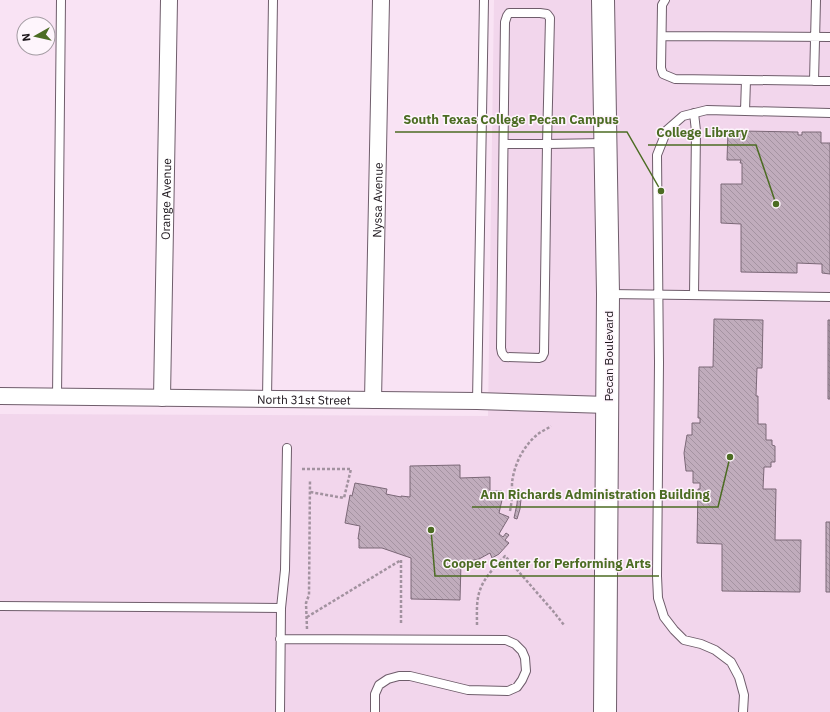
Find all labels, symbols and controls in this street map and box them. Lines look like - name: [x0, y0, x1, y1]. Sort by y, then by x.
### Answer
- north arrow: [16, 16, 56, 56]
- text: N: [19, 32, 34, 42]
- callout: South Texas College Pecan Campus: [395, 107, 627, 132]
- text: South Texas College Pecan Campus: [403, 111, 619, 128]
- callout: College Library: [648, 120, 756, 145]
- text: College Library: [656, 124, 748, 141]
- street label: Orange Avenue: [157, 158, 174, 240]
- street label: Nyssa Avenue: [369, 162, 385, 238]
- street label: Pecan Boulevard: [601, 311, 616, 401]
- street label: North 31st Street: [257, 391, 351, 407]
- callout: Ann Richards Administration Building: [472, 482, 718, 507]
- text: Ann Richards Administration Building: [480, 486, 711, 503]
- callout: Cooper Center for Performing Arts: [435, 551, 659, 576]
- text: Cooper Center for Performing Arts: [443, 555, 652, 572]

